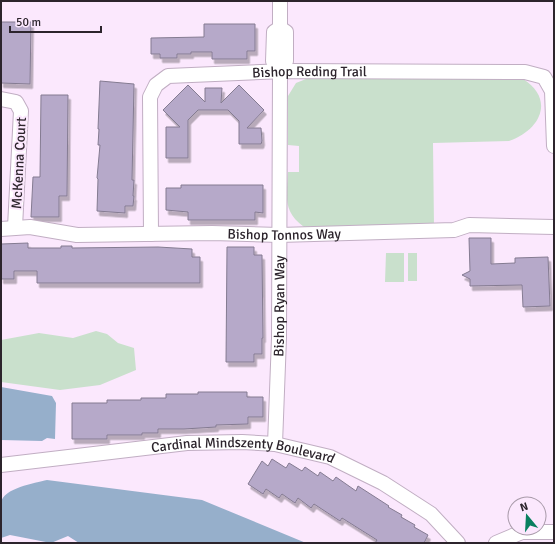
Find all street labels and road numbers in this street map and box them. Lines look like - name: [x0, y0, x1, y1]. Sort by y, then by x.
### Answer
- street label: Bishop Reding Trail: [252, 62, 367, 81]
- street label: McKenna Court: [8, 116, 30, 209]
- street label: Bishop Tonnos Way: [227, 225, 342, 244]
- street label: Bishop Ryan Way: [270, 255, 288, 357]
- street label: Cardinal Mindszenty Boulevard: [150, 433, 338, 467]

